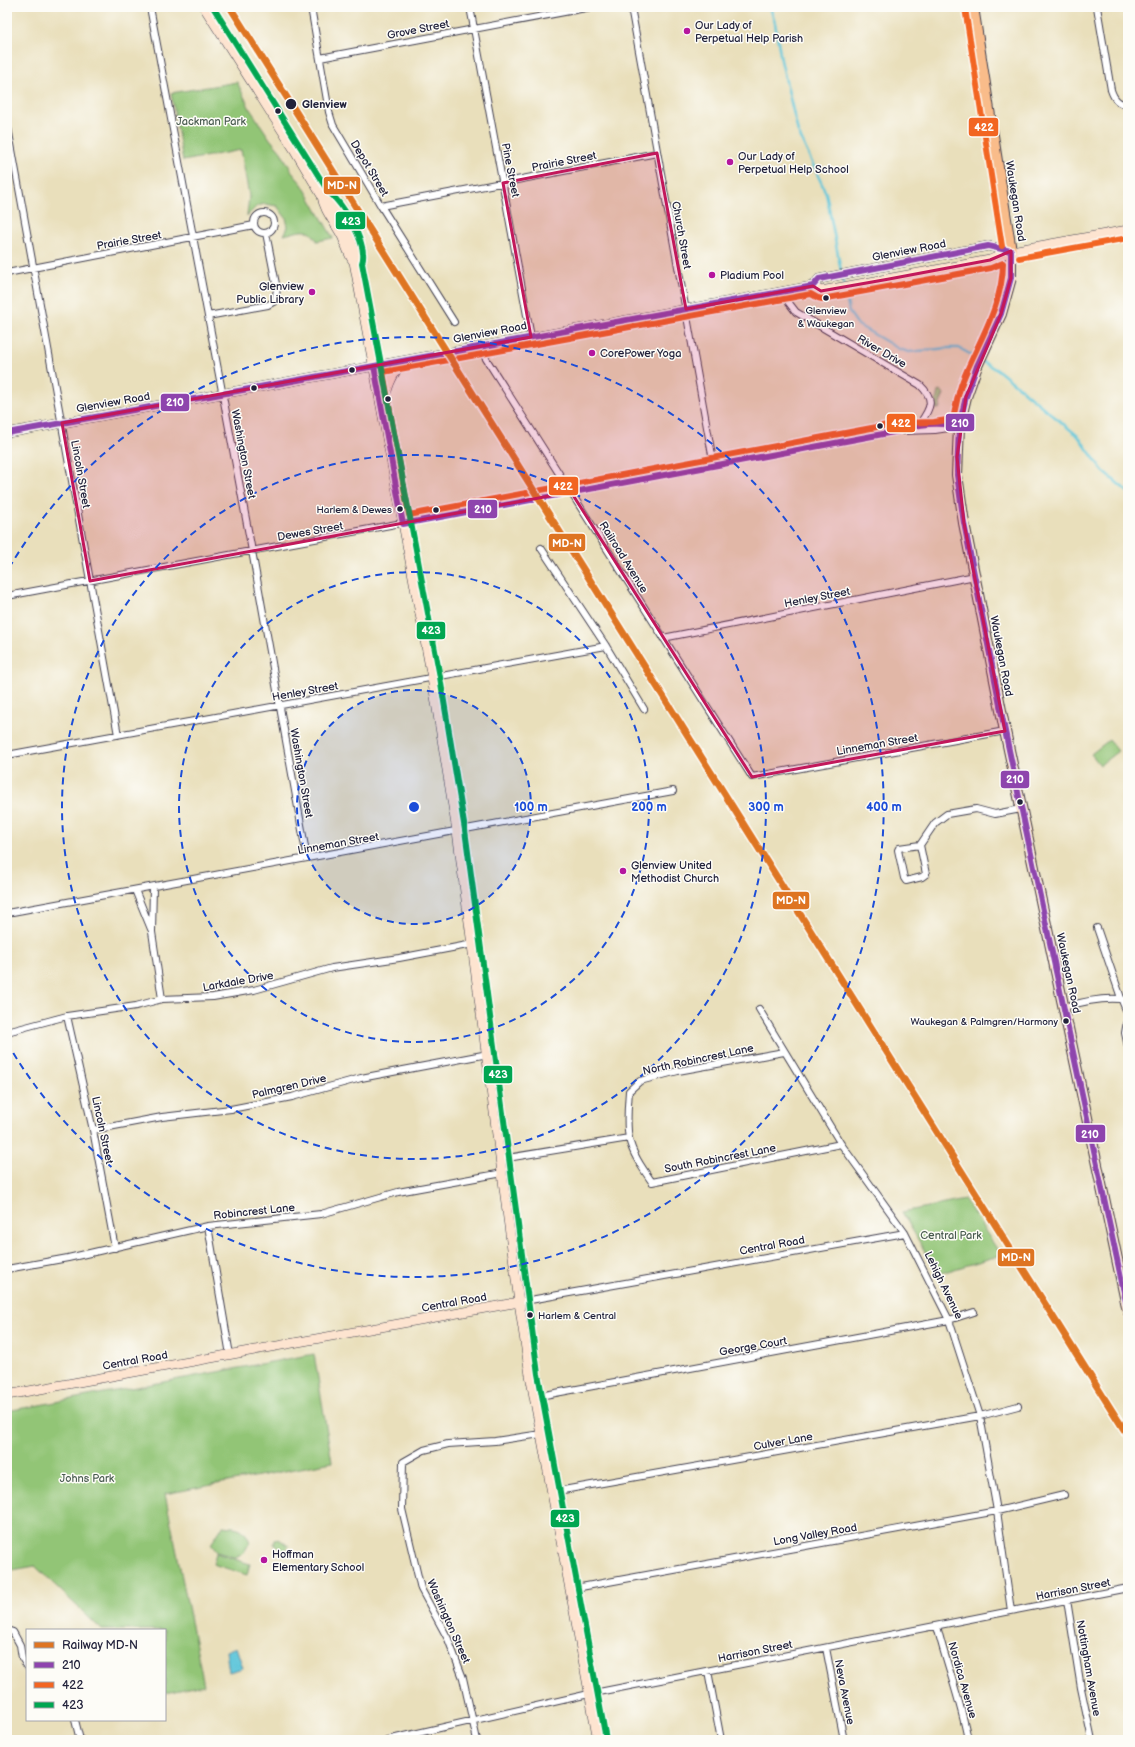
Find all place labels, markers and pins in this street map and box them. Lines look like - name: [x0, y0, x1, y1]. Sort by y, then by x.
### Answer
- place label: Our Lady of Perpetual Help Parish: [695, 19, 803, 45]
- marker: Our Lady of Perpetual Help Parish: [682, 26, 692, 36]
- marker: Glenview: [284, 97, 298, 111]
- place label: Glenview: [302, 98, 348, 111]
- unlabelled marker: [273, 106, 283, 116]
- place label: Our Lady of Perpetual Help School: [738, 150, 849, 176]
- marker: Our Lady of Perpetual Help School: [725, 157, 735, 167]
- place label: Pladium Pool: [720, 269, 784, 282]
- marker: Pladium Pool: [707, 270, 717, 280]
- place label: Glenview Public Library: [236, 280, 305, 306]
- marker: Glenview Public Library: [307, 287, 317, 297]
- marker: Glenview & Waukegan: [821, 293, 831, 303]
- place label: Glenview & Waukegan: [798, 305, 855, 330]
- place label: CorePower Yoga: [600, 347, 681, 360]
- marker: CorePower Yoga: [587, 348, 597, 358]
- unlabelled marker: [347, 365, 357, 375]
- unlabelled marker: [249, 383, 259, 393]
- unlabelled marker: [383, 394, 393, 404]
- unlabelled marker: [875, 421, 885, 431]
- place label: Harlem & Dewes: [316, 504, 392, 516]
- marker: Harlem & Dewes: [395, 504, 405, 514]
- unlabelled marker: [431, 505, 441, 515]
- unlabelled marker: [1015, 797, 1025, 807]
- centre of rings: [407, 800, 421, 814]
- place label: Glenview United Methodist Church: [631, 859, 719, 885]
- marker: Glenview United Methodist Church: [618, 866, 628, 876]
- place label: Waukegan & Palmgren/Harmony: [910, 1016, 1058, 1028]
- marker: Waukegan & Palmgren/Harmony: [1061, 1016, 1071, 1026]
- marker: Harlem & Central: [525, 1310, 535, 1320]
- place label: Harlem & Central: [538, 1310, 616, 1322]
- place label: Hoffman Elementary School: [272, 1548, 364, 1574]
- marker: Hoffman Elementary School: [259, 1555, 269, 1565]

